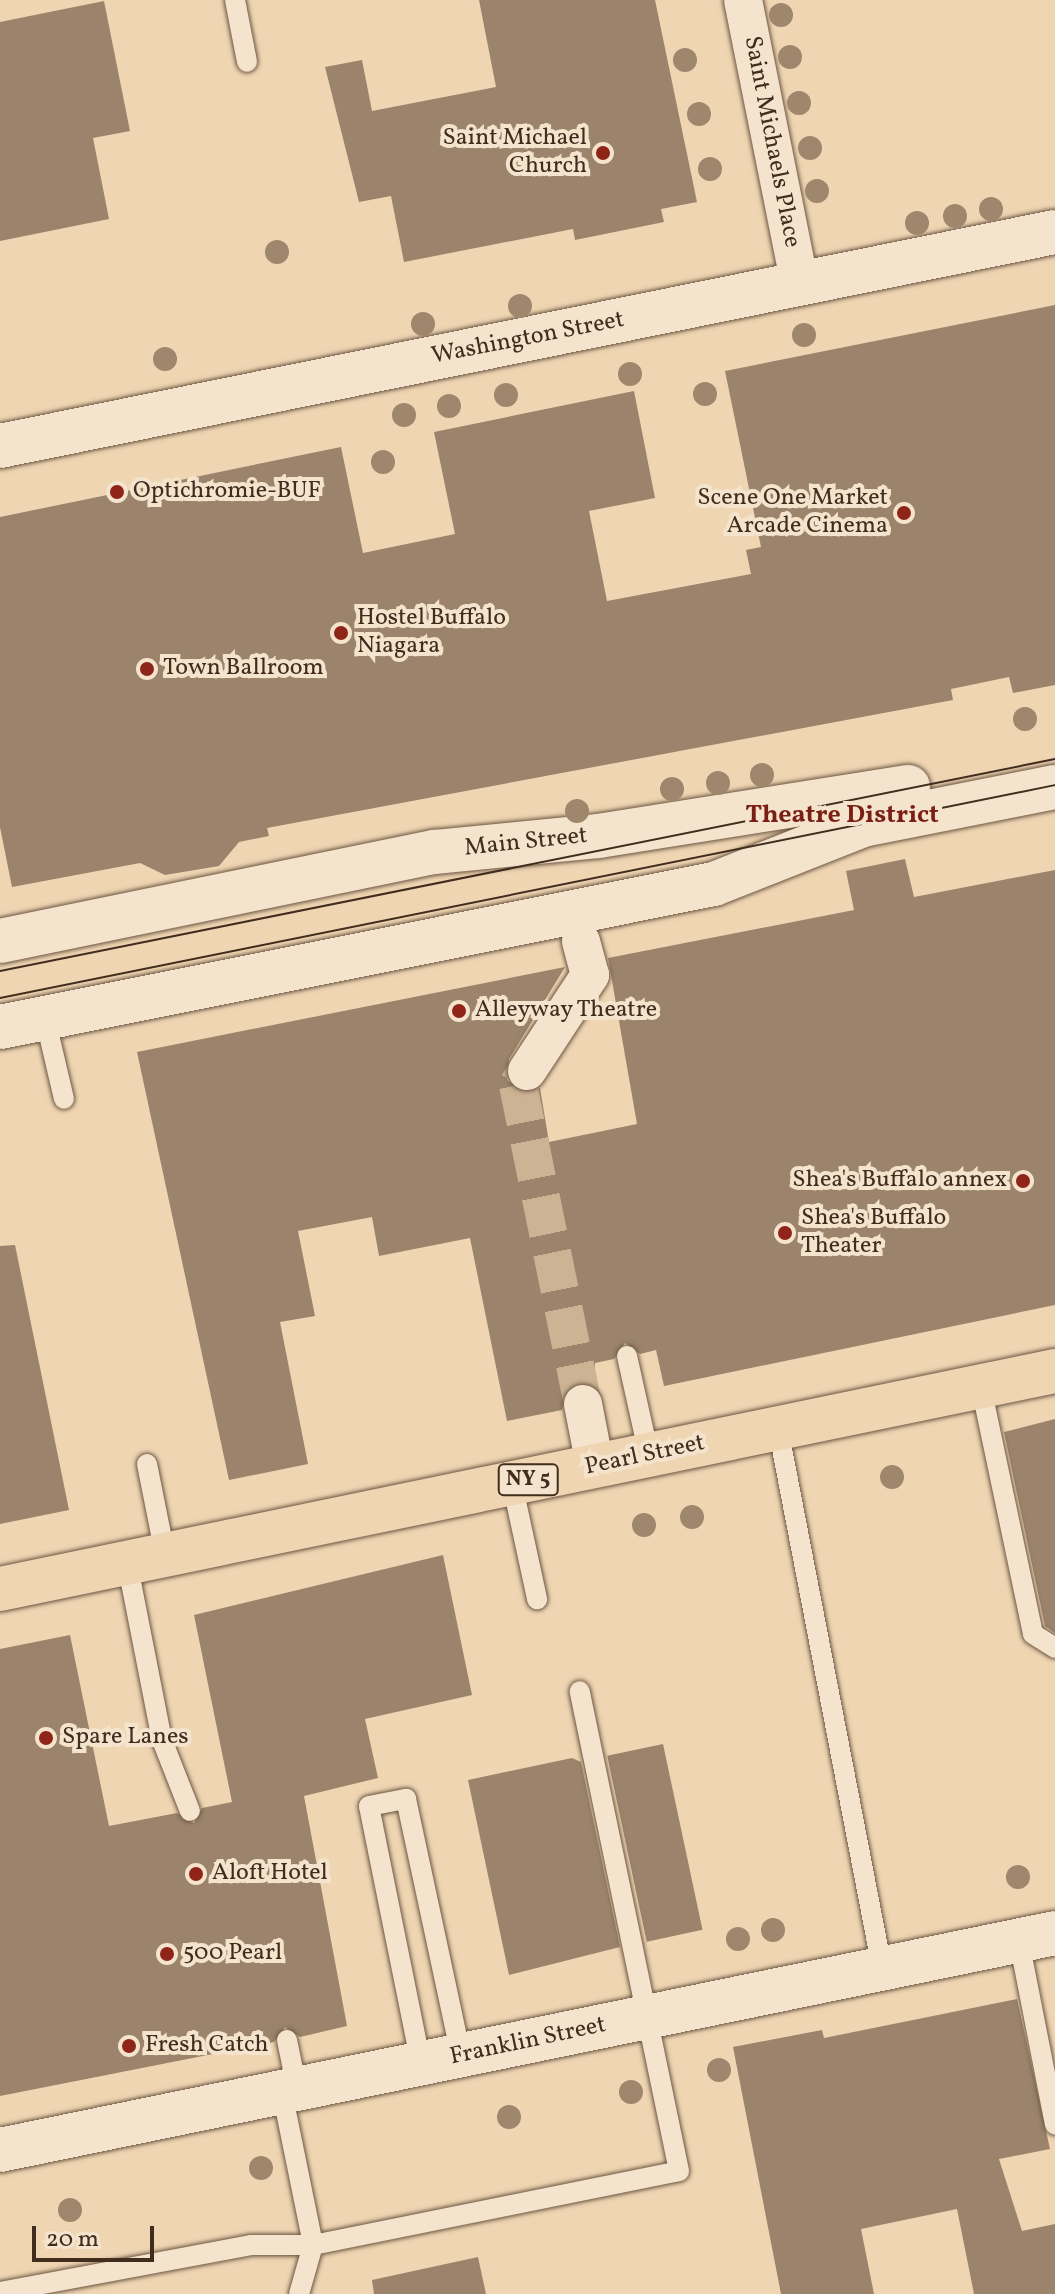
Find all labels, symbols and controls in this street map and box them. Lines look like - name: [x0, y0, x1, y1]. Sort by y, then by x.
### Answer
- street label: Saint Michaels Place: [736, 34, 806, 250]
- place label: Saint Michael Church: [443, 125, 587, 181]
- marker: Saint Michael Church: [594, 144, 612, 162]
- street label: Washington Street: [429, 306, 627, 372]
- place label: Optichromie-BUF: [133, 478, 321, 506]
- marker: Optichromie-BUF: [108, 483, 126, 501]
- place label: Scene One Market Arcade Cinema: [697, 485, 888, 541]
- marker: Scene One Market Arcade Cinema: [895, 504, 913, 522]
- place label: Hostel Buffalo Niagara: [357, 605, 506, 661]
- marker: Hostel Buffalo Niagara: [332, 624, 350, 642]
- place label: Town Ballroom: [163, 655, 324, 683]
- marker: Town Ballroom: [138, 660, 156, 678]
- district label: Theatre District: [745, 800, 939, 832]
- street label: Main Street: [463, 822, 589, 864]
- place label: Alleyway Theatre: [475, 997, 659, 1025]
- marker: Alleyway Theatre: [450, 1002, 468, 1020]
- place label: Shea's Buffalo annex: [792, 1167, 1007, 1195]
- marker: Shea's Buffalo annex: [1014, 1172, 1032, 1190]
- place label: Shea's Buffalo Theater: [801, 1205, 946, 1261]
- marker: Shea's Buffalo Theater: [776, 1224, 794, 1242]
- street label: Pearl Street: [582, 1429, 708, 1483]
- road number: NY 5: [496, 1462, 560, 1498]
- place label: Spare Lanes: [62, 1724, 189, 1752]
- marker: Spare Lanes: [37, 1729, 55, 1747]
- place label: Aloft Hotel: [212, 1860, 328, 1888]
- marker: Aloft Hotel: [187, 1865, 205, 1883]
- place label: 500 Pearl: [183, 1940, 282, 1968]
- marker: 500 Pearl: [158, 1945, 176, 1963]
- street label: Franklin Street: [447, 2011, 609, 2073]
- place label: Fresh Catch: [145, 2032, 268, 2060]
- marker: Fresh Catch: [120, 2037, 138, 2055]
- scale bar: [36, 2210, 158, 2260]
- text: 20 m: [46, 2223, 99, 2257]

